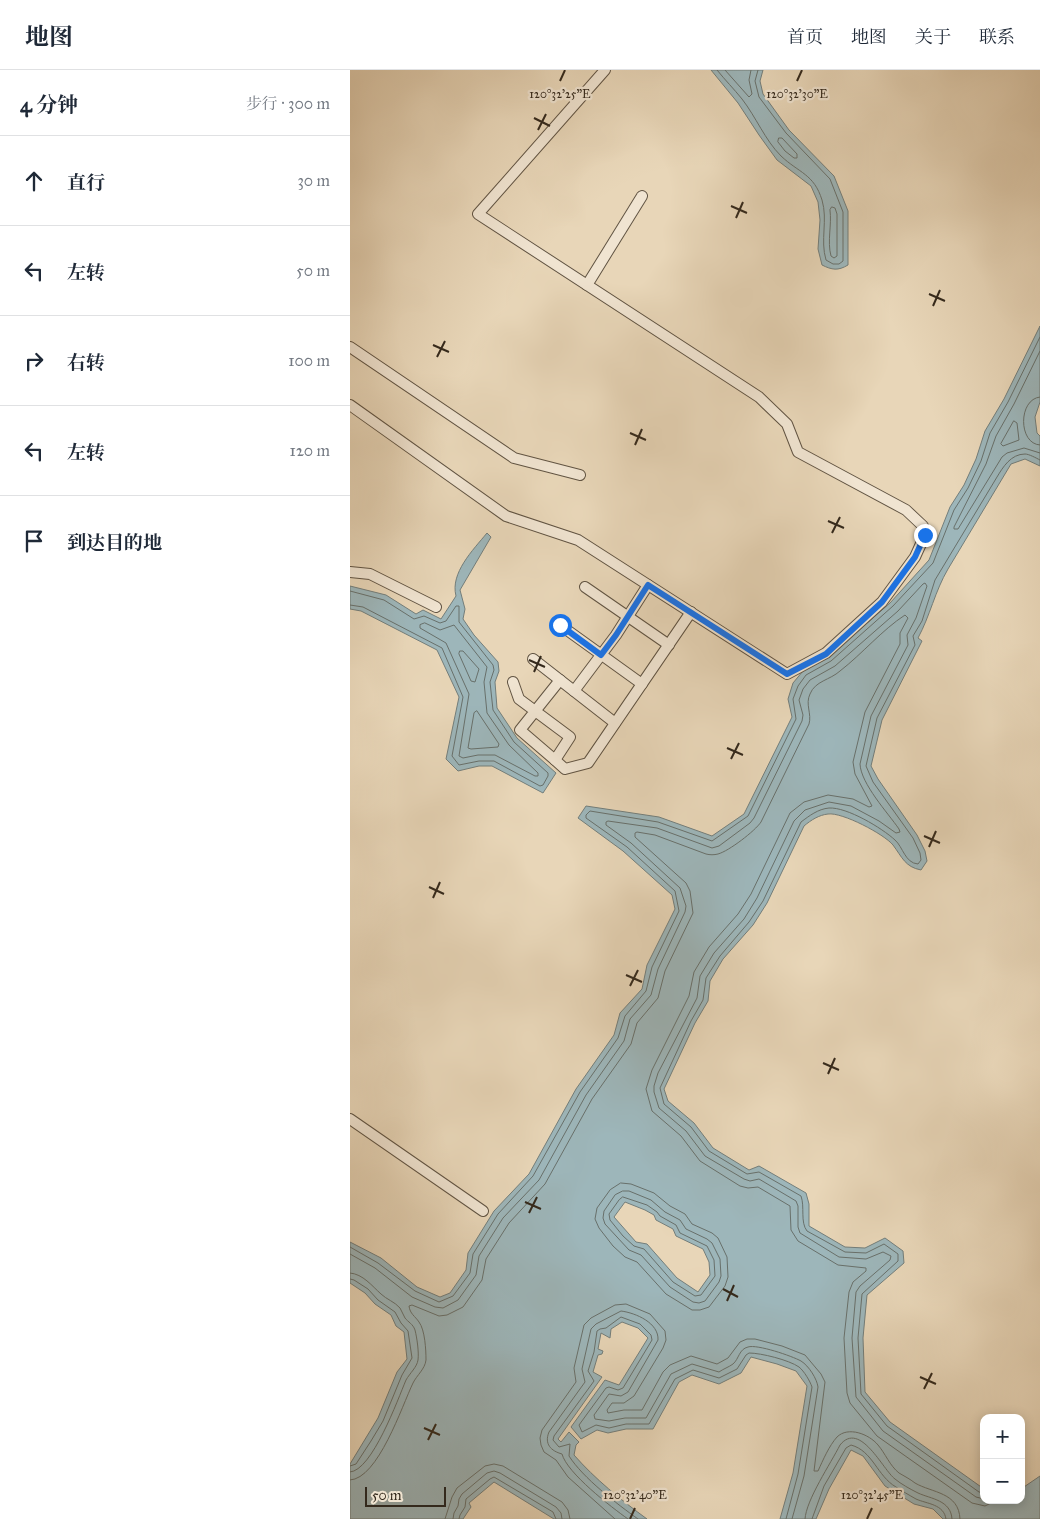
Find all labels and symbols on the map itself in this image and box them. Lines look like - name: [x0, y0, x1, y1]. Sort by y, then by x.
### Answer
- text: 120°32'25"E: [529, 87, 591, 101]
- text: 120°32'30"E: [766, 87, 828, 101]
- route end: [914, 524, 937, 547]
- route start: [549, 614, 572, 637]
- scale bar: [365, 1484, 446, 1507]
- text: 120°32'40"E: [603, 1488, 667, 1502]
- text: 120°32'45"E: [841, 1488, 903, 1502]

